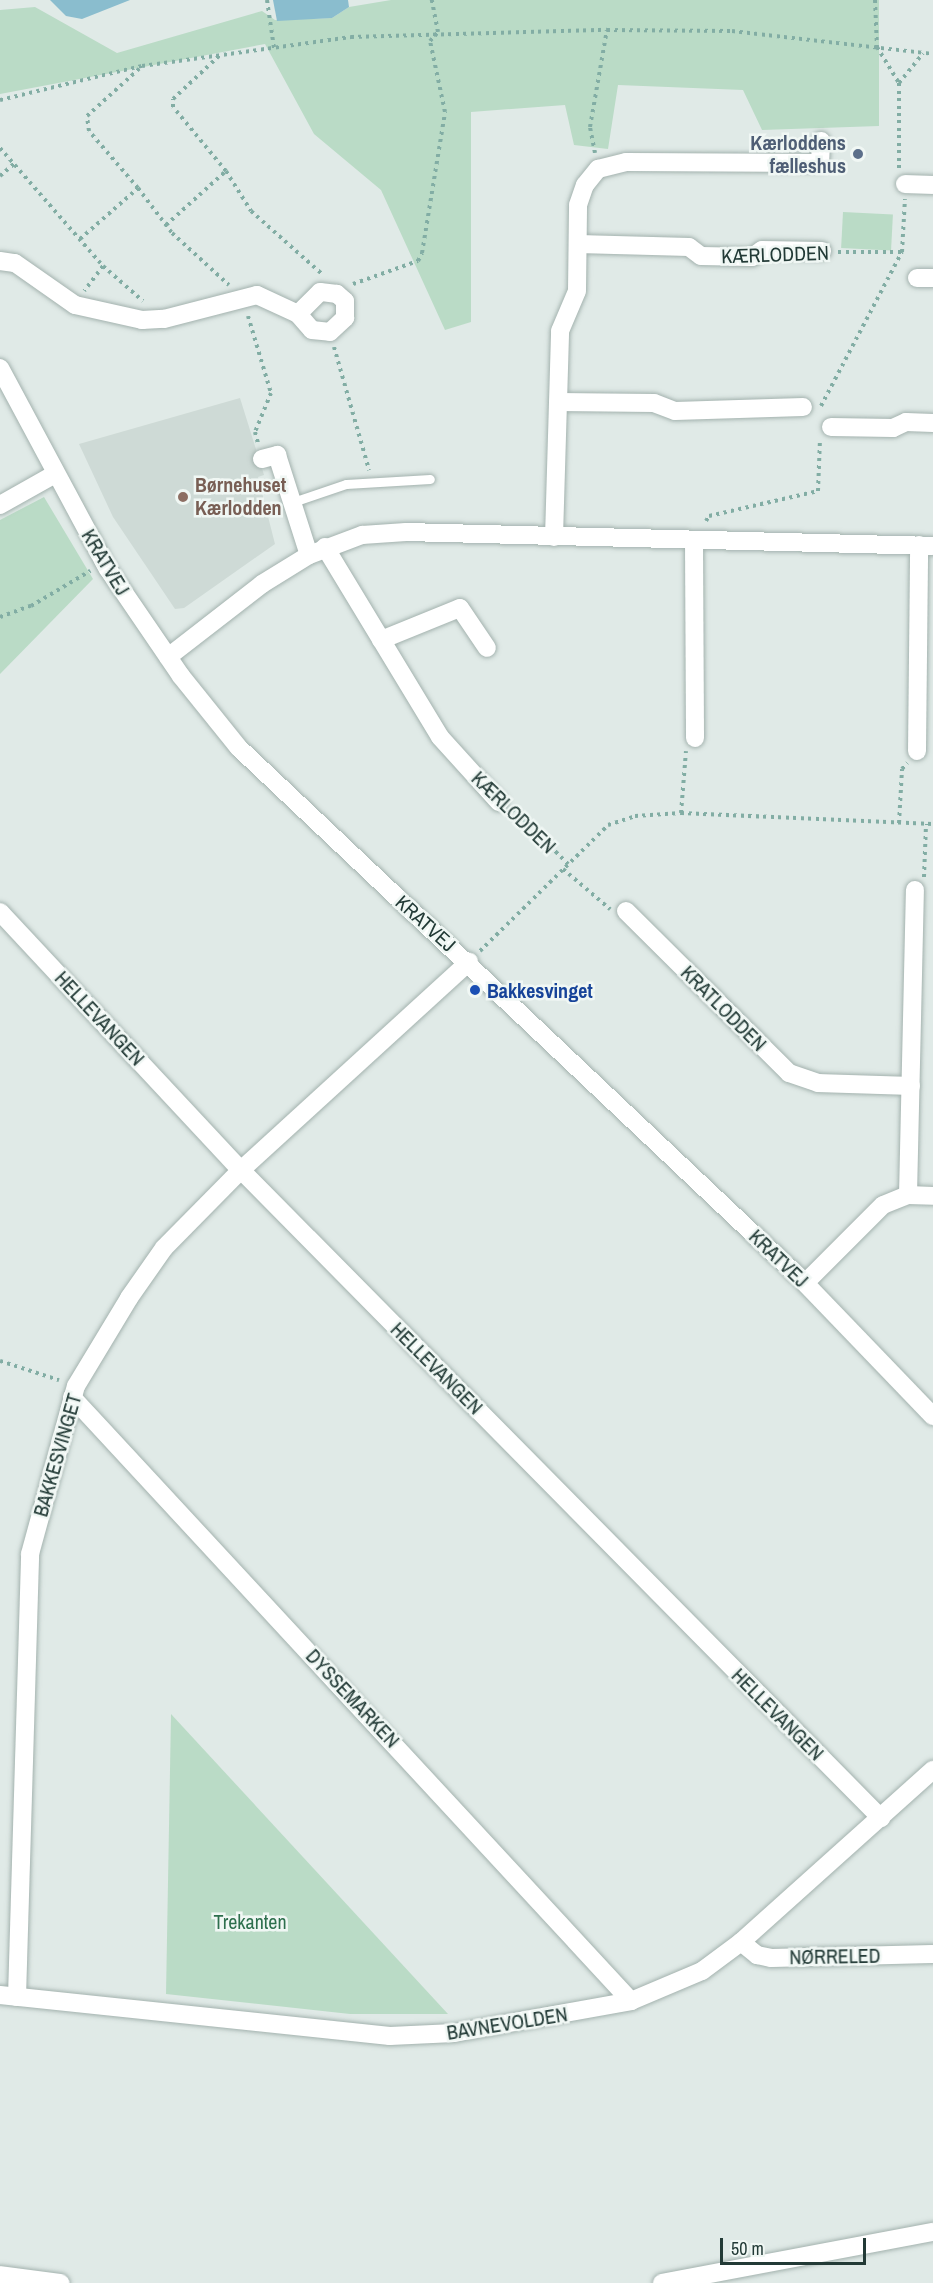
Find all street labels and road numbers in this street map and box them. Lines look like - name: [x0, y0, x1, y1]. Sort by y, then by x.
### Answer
- street label: KÆRLODDEN: [721, 240, 829, 268]
- street label: KRATVEJ: [77, 525, 135, 599]
- street label: KÆRLODDEN: [467, 766, 561, 858]
- street label: KRATVEJ: [391, 890, 461, 956]
- street label: KRATLODDEN: [676, 960, 772, 1056]
- street label: HELLEVANGEN: [50, 966, 150, 1070]
- street label: KRATVEJ: [745, 1224, 813, 1292]
- street label: HELLEVANGEN: [386, 1317, 488, 1419]
- street label: BAKKESVINGET: [28, 1391, 86, 1519]
- street label: DYSSEMARKEN: [301, 1644, 405, 1752]
- street label: HELLEVANGEN: [727, 1663, 829, 1765]
- street label: NØRRELED: [789, 1943, 881, 1969]
- street label: BAVNEVOLDEN: [445, 2002, 569, 2044]

